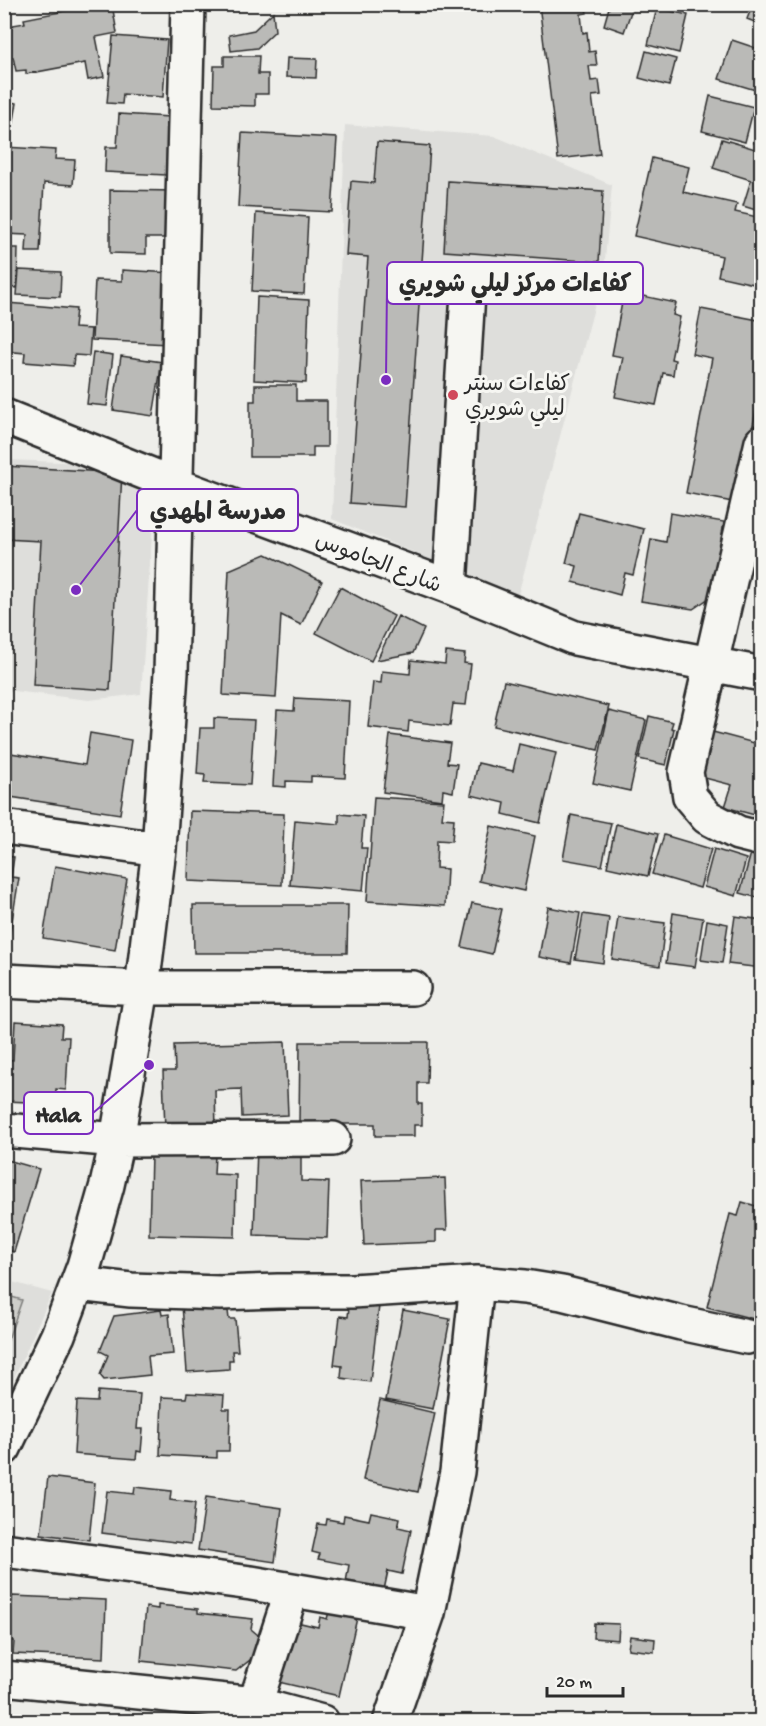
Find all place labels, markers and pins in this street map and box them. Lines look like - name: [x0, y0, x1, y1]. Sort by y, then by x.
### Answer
- callout: كفاءات مركز ليلي شويري: [387, 262, 643, 304]
- place label: كفاءات سنتر ليلي شويري: [463, 373, 570, 427]
- marker: كفاءات سنتر ليلي شويري: [446, 388, 460, 402]
- callout: مدرسة المهدي: [137, 489, 298, 531]
- callout: Hala: [24, 1092, 93, 1134]

